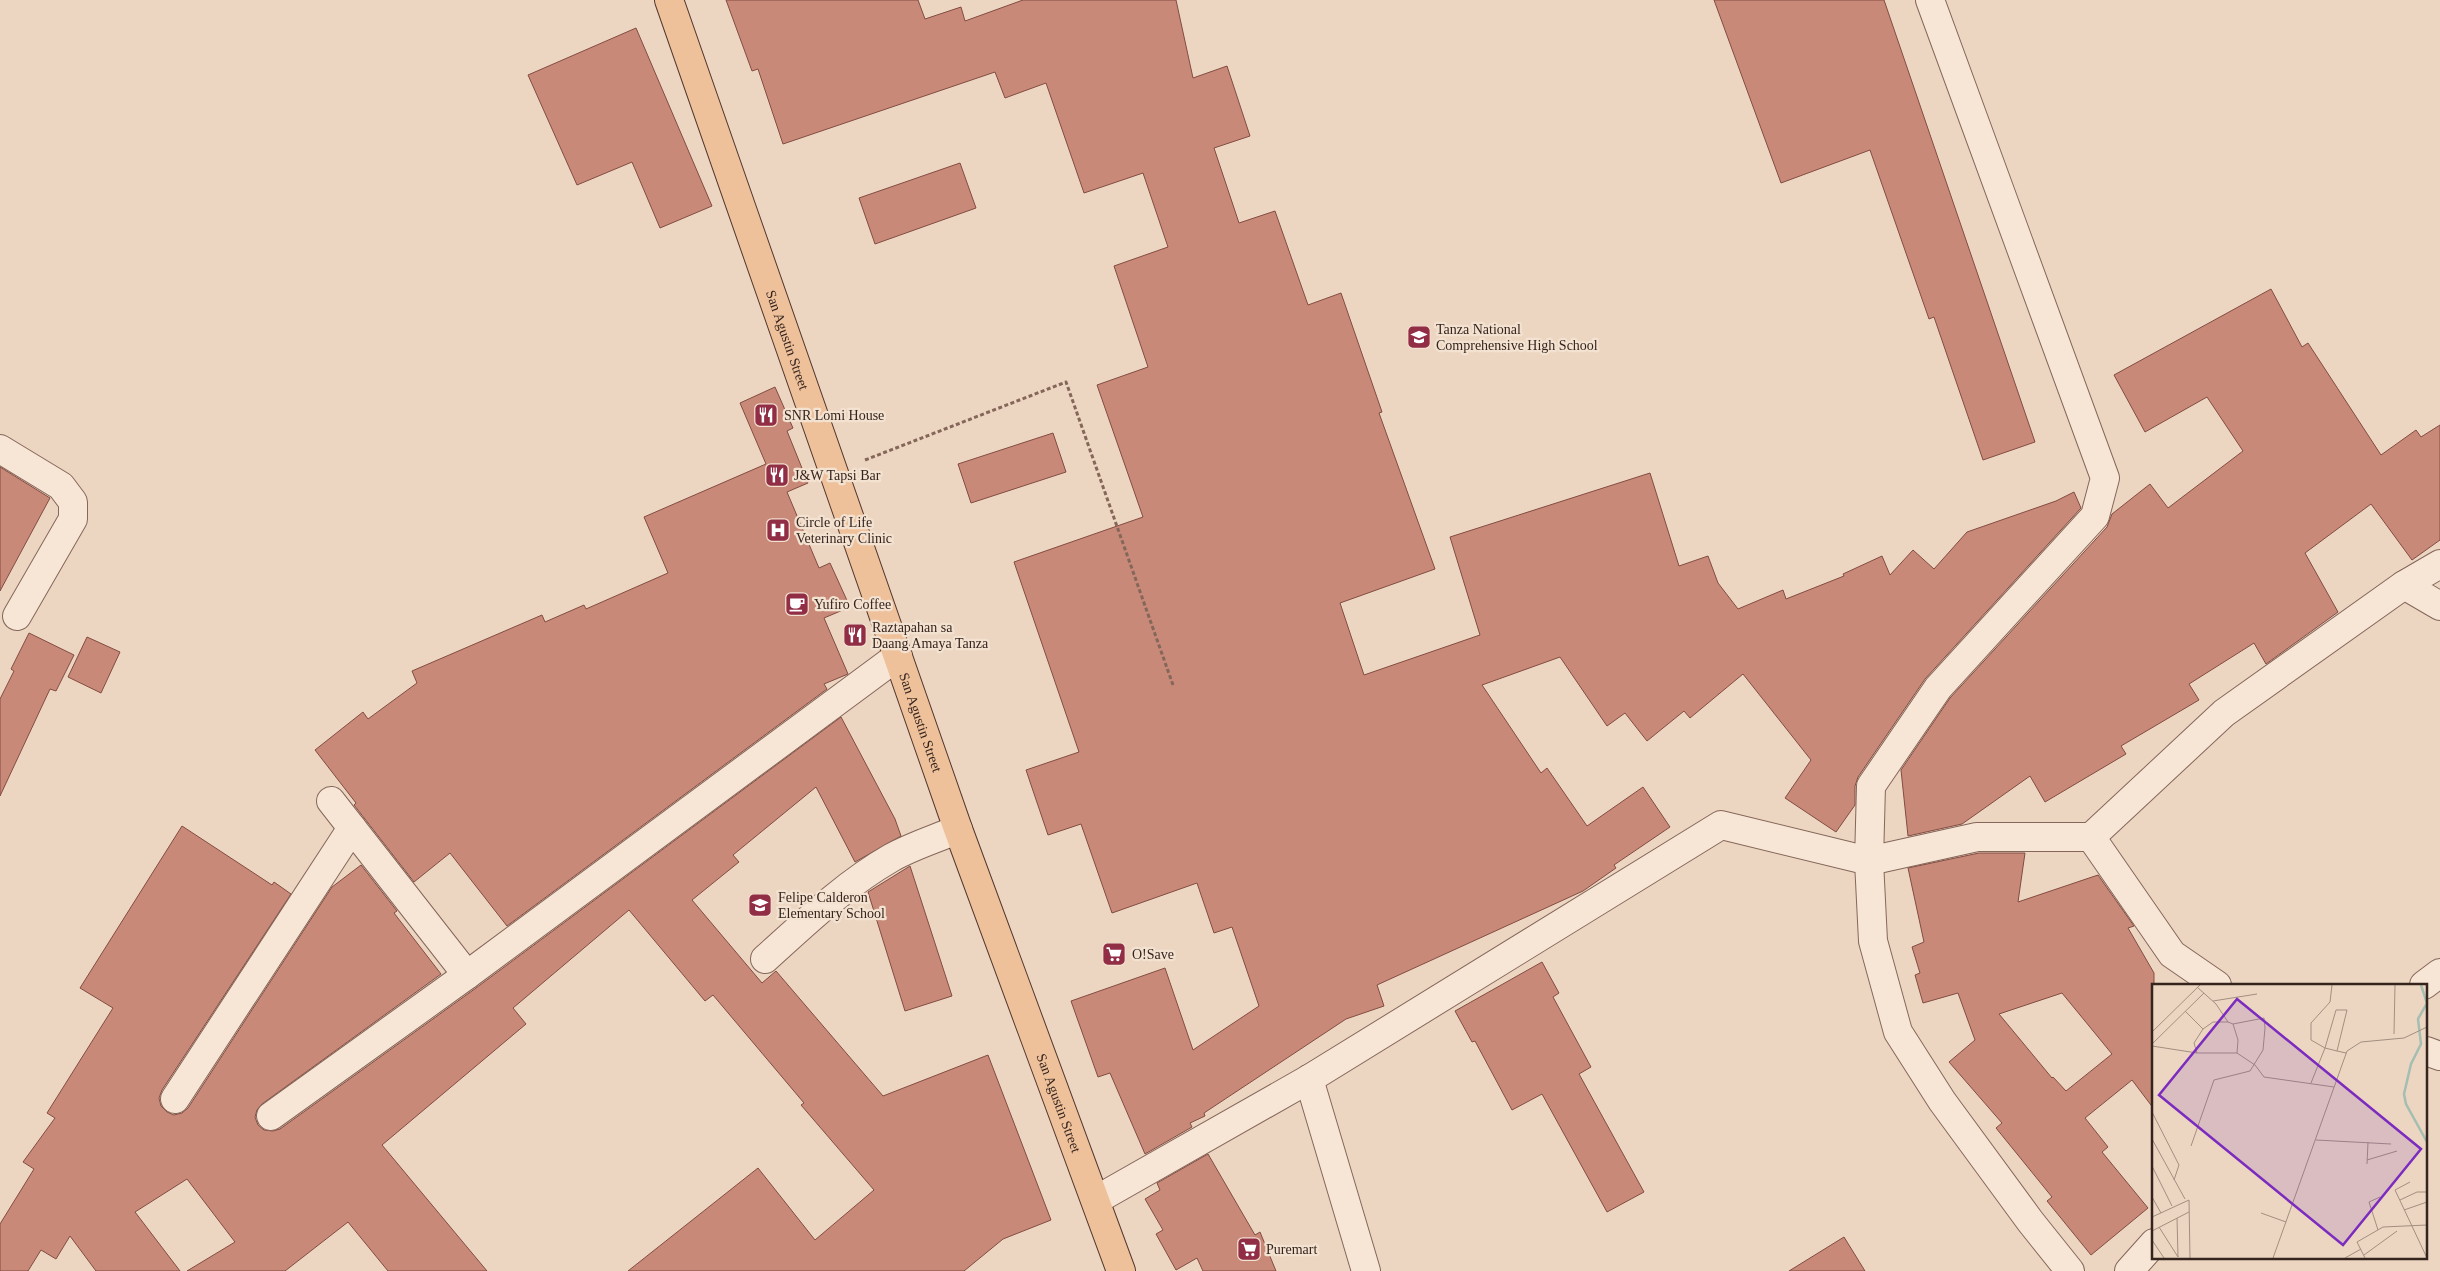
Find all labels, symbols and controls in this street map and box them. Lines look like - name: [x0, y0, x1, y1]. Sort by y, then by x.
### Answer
- street label: San Agustin Street: [763, 288, 811, 392]
- place label: Tanza National Comprehensive High School: [1436, 322, 1598, 353]
- school or university icon: Tanza National Comprehensive High School: [1406, 324, 1432, 350]
- restaurant icon: SNR Lomi House: [753, 402, 779, 428]
- place label: SNR Lomi House: [784, 408, 884, 423]
- restaurant icon: J&W Tapsi Bar: [764, 462, 790, 488]
- place label: J&W Tapsi Bar: [794, 468, 881, 483]
- place label: Circle of Life Veterinary Clinic: [796, 515, 892, 546]
- hospital icon: Circle of Life Veterinary Clinic: [765, 517, 791, 543]
- cafe icon: Yufiro Coffee: [784, 591, 810, 617]
- place label: Yufiro Coffee: [814, 597, 891, 612]
- place label: Raztapahan sa Daang Amaya Tanza: [872, 620, 989, 651]
- restaurant icon: Raztapahan sa Daang Amaya Tanza: [842, 622, 868, 648]
- street label: San Agustin Street: [896, 671, 945, 774]
- place label: Felipe Calderon Elementary School: [778, 890, 885, 921]
- school or university icon: Felipe Calderon Elementary School: [747, 892, 773, 918]
- supermarket icon: O!Save: [1101, 941, 1127, 967]
- place label: O!Save: [1132, 947, 1174, 962]
- inset map: [2152, 984, 2428, 1258]
- street label: San Agustin Street: [1034, 1052, 1084, 1155]
- supermarket icon: Puremart: [1236, 1236, 1262, 1262]
- place label: Puremart: [1266, 1242, 1317, 1257]

